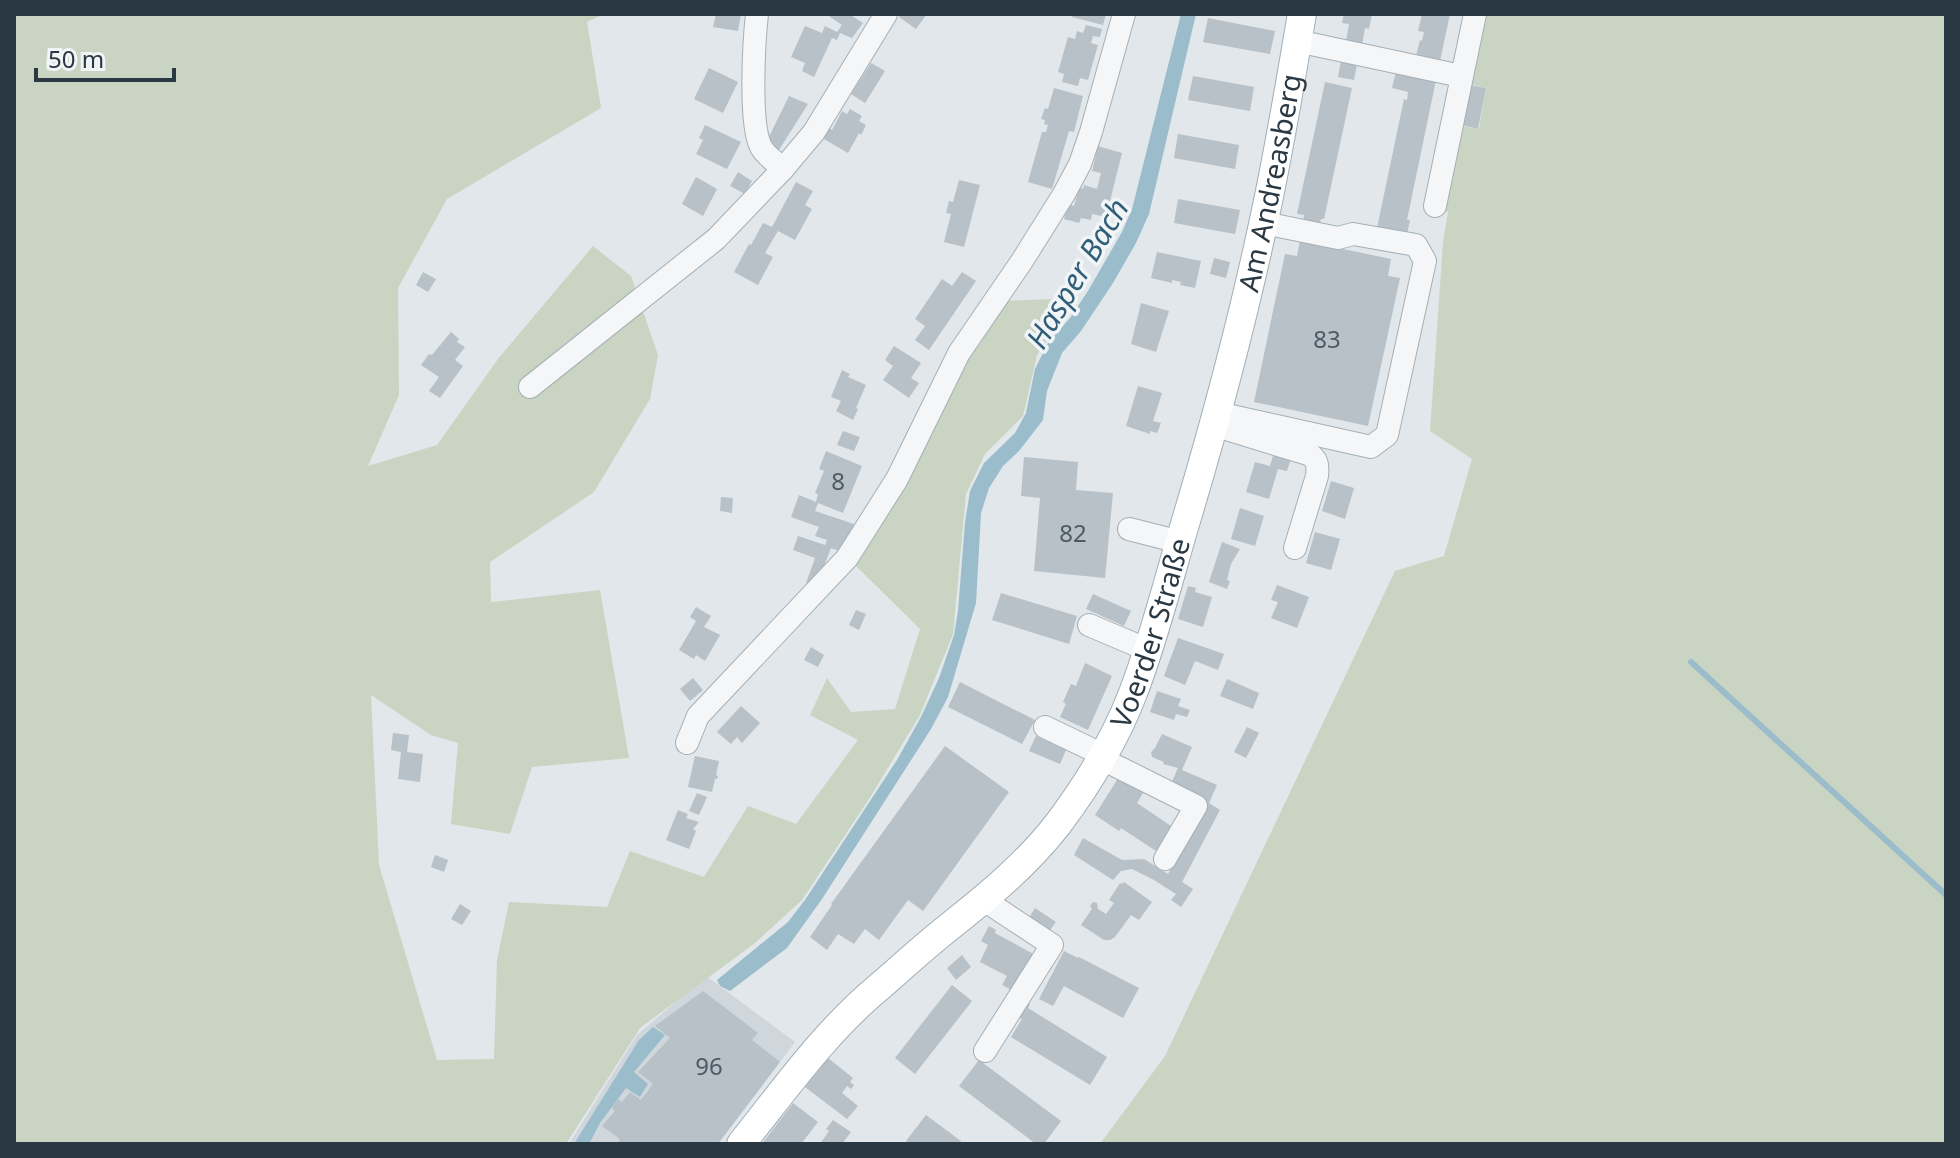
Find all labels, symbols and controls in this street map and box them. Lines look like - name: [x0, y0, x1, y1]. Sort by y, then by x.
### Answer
- scale bar: [36, 32, 174, 82]
- text: 50 m: [48, 42, 104, 75]
- street label: Am Andreasberg: [1228, 71, 1309, 295]
- water label: Hasper Bach: [1016, 190, 1138, 356]
- house number: 83: [1313, 322, 1341, 355]
- house number: 8: [831, 464, 845, 497]
- house number: 82: [1059, 516, 1087, 549]
- street label: Voerder Straße: [1101, 533, 1198, 734]
- house number: 96: [695, 1049, 723, 1082]

